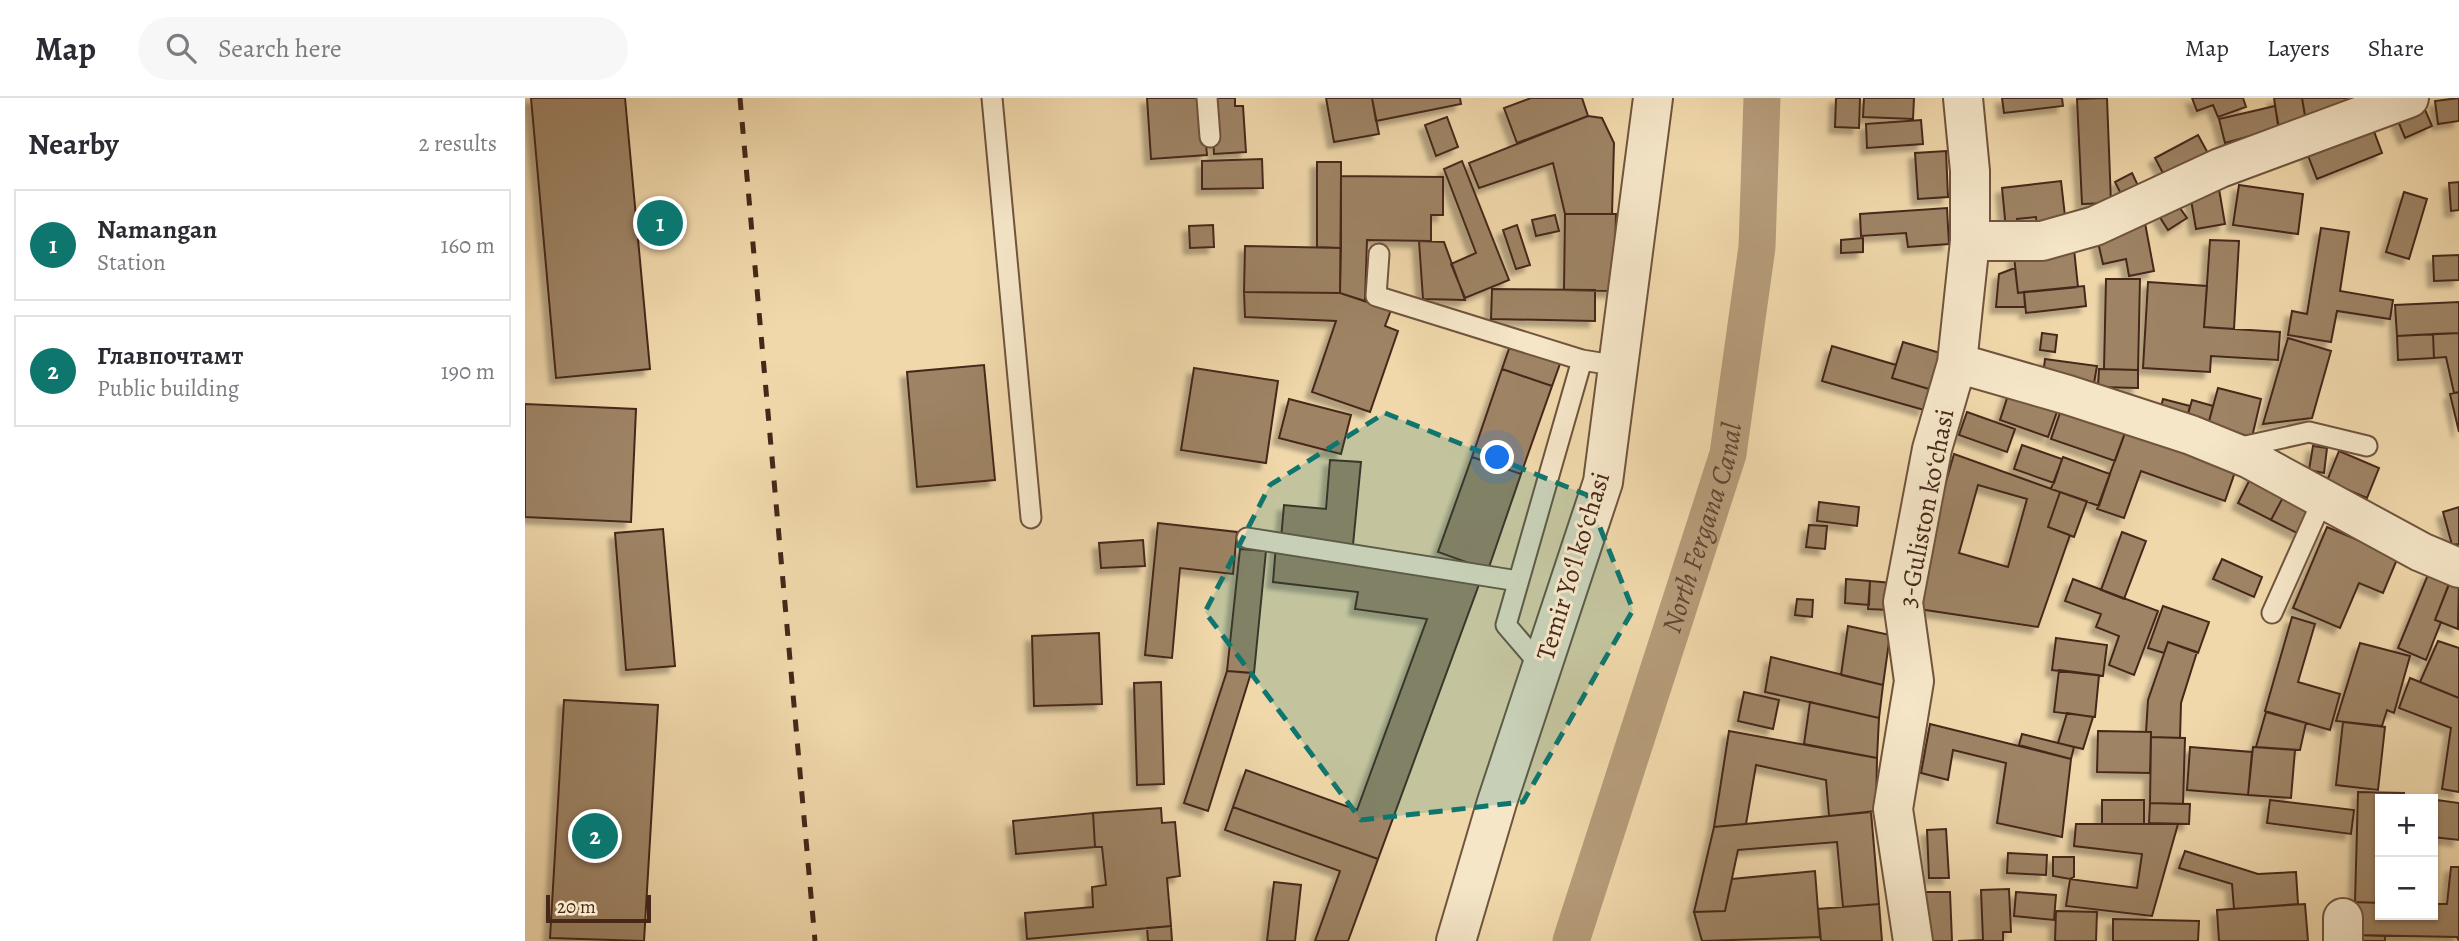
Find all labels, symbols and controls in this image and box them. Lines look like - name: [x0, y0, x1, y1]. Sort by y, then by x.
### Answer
- search box: [138, 17, 628, 80]
- text: Map: [35, 26, 96, 71]
- icon: search: [162, 29, 200, 67]
- text: Search here: [218, 31, 342, 66]
- text: Map: [2185, 32, 2229, 64]
- text: Layers: [2267, 32, 2330, 64]
- text: Share: [2368, 32, 2424, 64]
- text: Nearby: [28, 124, 119, 164]
- text: 2 results: [419, 128, 497, 159]
- pin: 1: [637, 197, 683, 249]
- text: Namangan: [97, 212, 217, 247]
- text: 1: [49, 230, 57, 261]
- text: 160 m: [441, 230, 495, 261]
- text: Station: [97, 247, 166, 278]
- text: Главпочтамт: [97, 338, 243, 373]
- text: 2: [47, 356, 59, 387]
- text: 190 m: [441, 356, 495, 387]
- text: Public building: [97, 373, 239, 404]
- street label: 3-Guliston koʻchasi: [1890, 406, 1962, 610]
- water label: North Fergana Canal: [1653, 420, 1751, 638]
- your location: [1480, 440, 1514, 474]
- street label: Temir Yoʻl koʻchasi: [1528, 468, 1618, 664]
- map controls: [2375, 794, 2438, 920]
- button: +: [2375, 794, 2438, 857]
- pin: 2: [572, 810, 618, 862]
- button: −: [2375, 857, 2438, 920]
- scale bar: [546, 892, 651, 924]
- text: 20 m: [557, 894, 596, 920]

